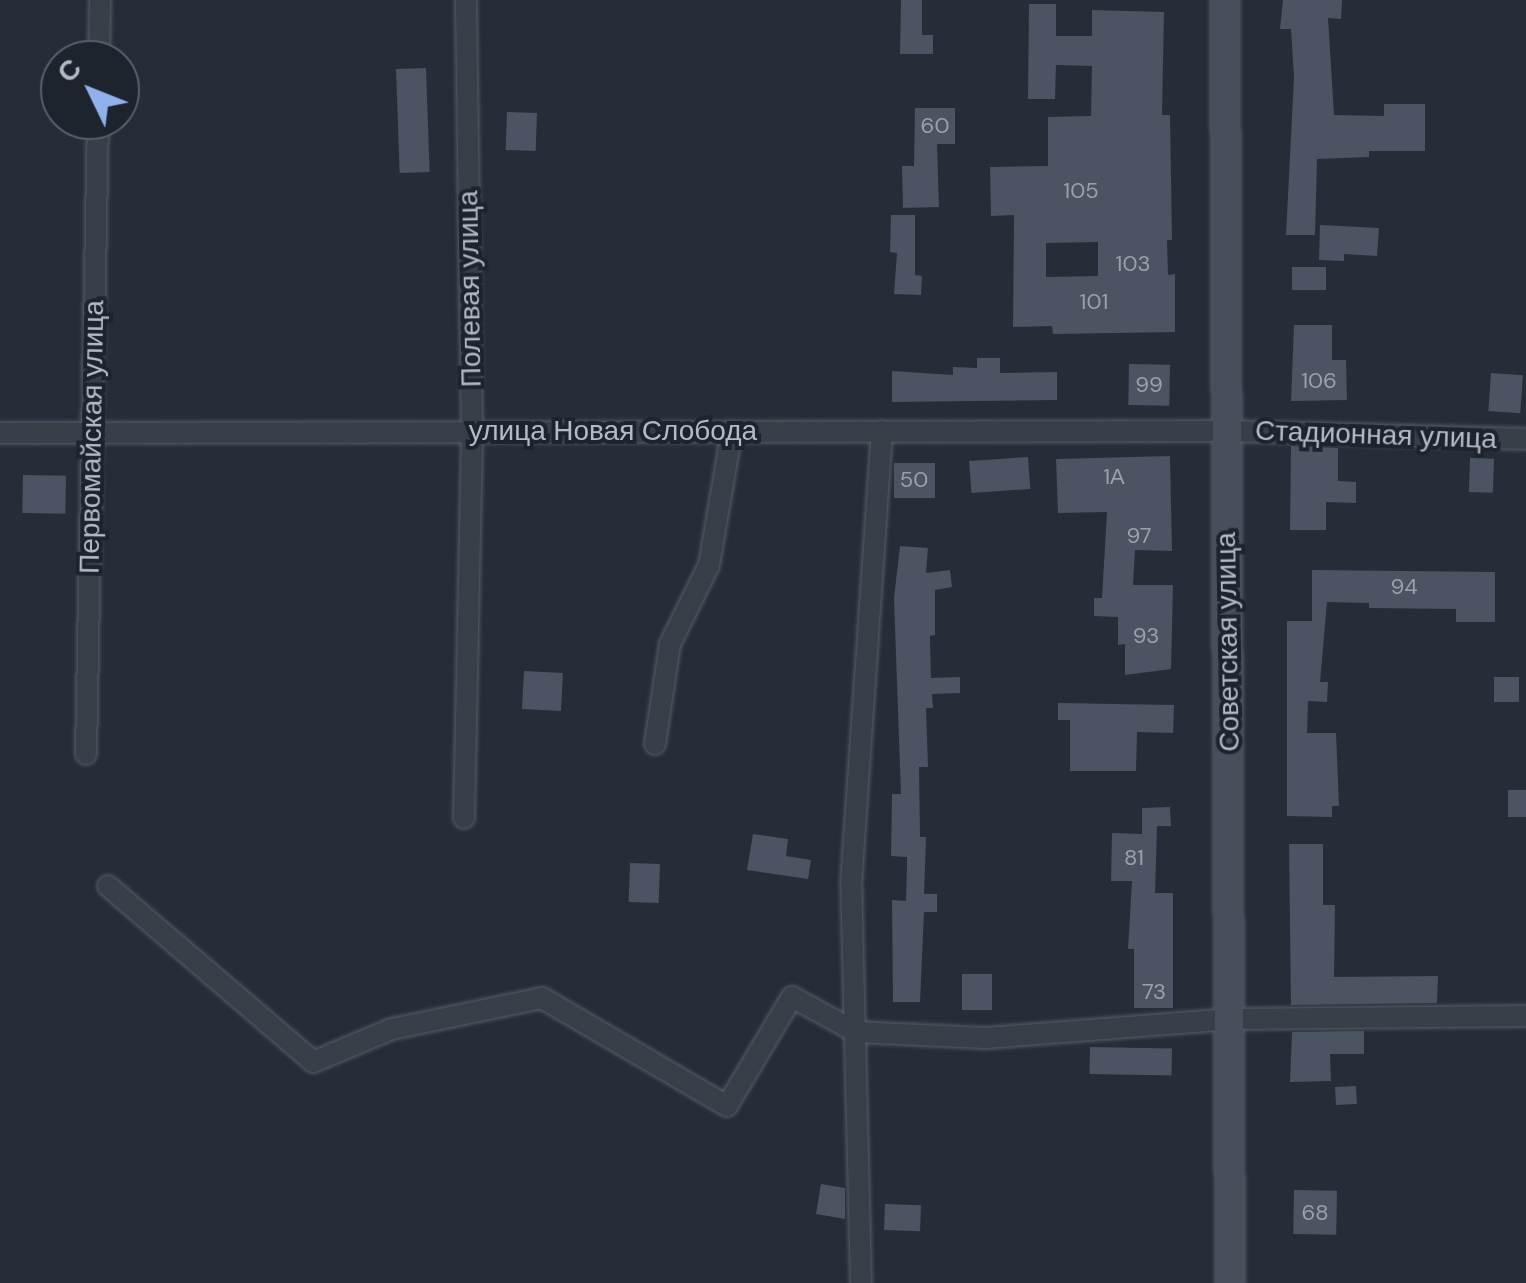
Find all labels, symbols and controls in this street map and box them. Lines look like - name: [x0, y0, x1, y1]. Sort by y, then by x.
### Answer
- north arrow: [40, 40, 140, 140]
- text: С: [49, 51, 90, 91]
- house number: 60: [921, 113, 949, 139]
- house number: 105: [1063, 178, 1099, 204]
- street label: Полевая улица: [451, 190, 489, 388]
- house number: 103: [1116, 251, 1150, 277]
- house number: 101: [1080, 289, 1108, 315]
- street label: Первомайская улица: [73, 300, 111, 574]
- house number: 106: [1301, 368, 1337, 394]
- house number: 99: [1135, 372, 1163, 398]
- street label: улица Новая Слобода: [469, 414, 757, 448]
- street label: Стадионная улица: [1255, 414, 1497, 456]
- house number: 1А: [1103, 464, 1125, 490]
- house number: 50: [900, 467, 928, 493]
- house number: 97: [1127, 523, 1151, 549]
- street label: Советская улица: [1209, 532, 1247, 752]
- house number: 94: [1390, 574, 1418, 600]
- house number: 93: [1133, 623, 1159, 649]
- house number: 81: [1124, 845, 1144, 871]
- house number: 73: [1142, 979, 1166, 1005]
- house number: 68: [1301, 1200, 1329, 1226]

